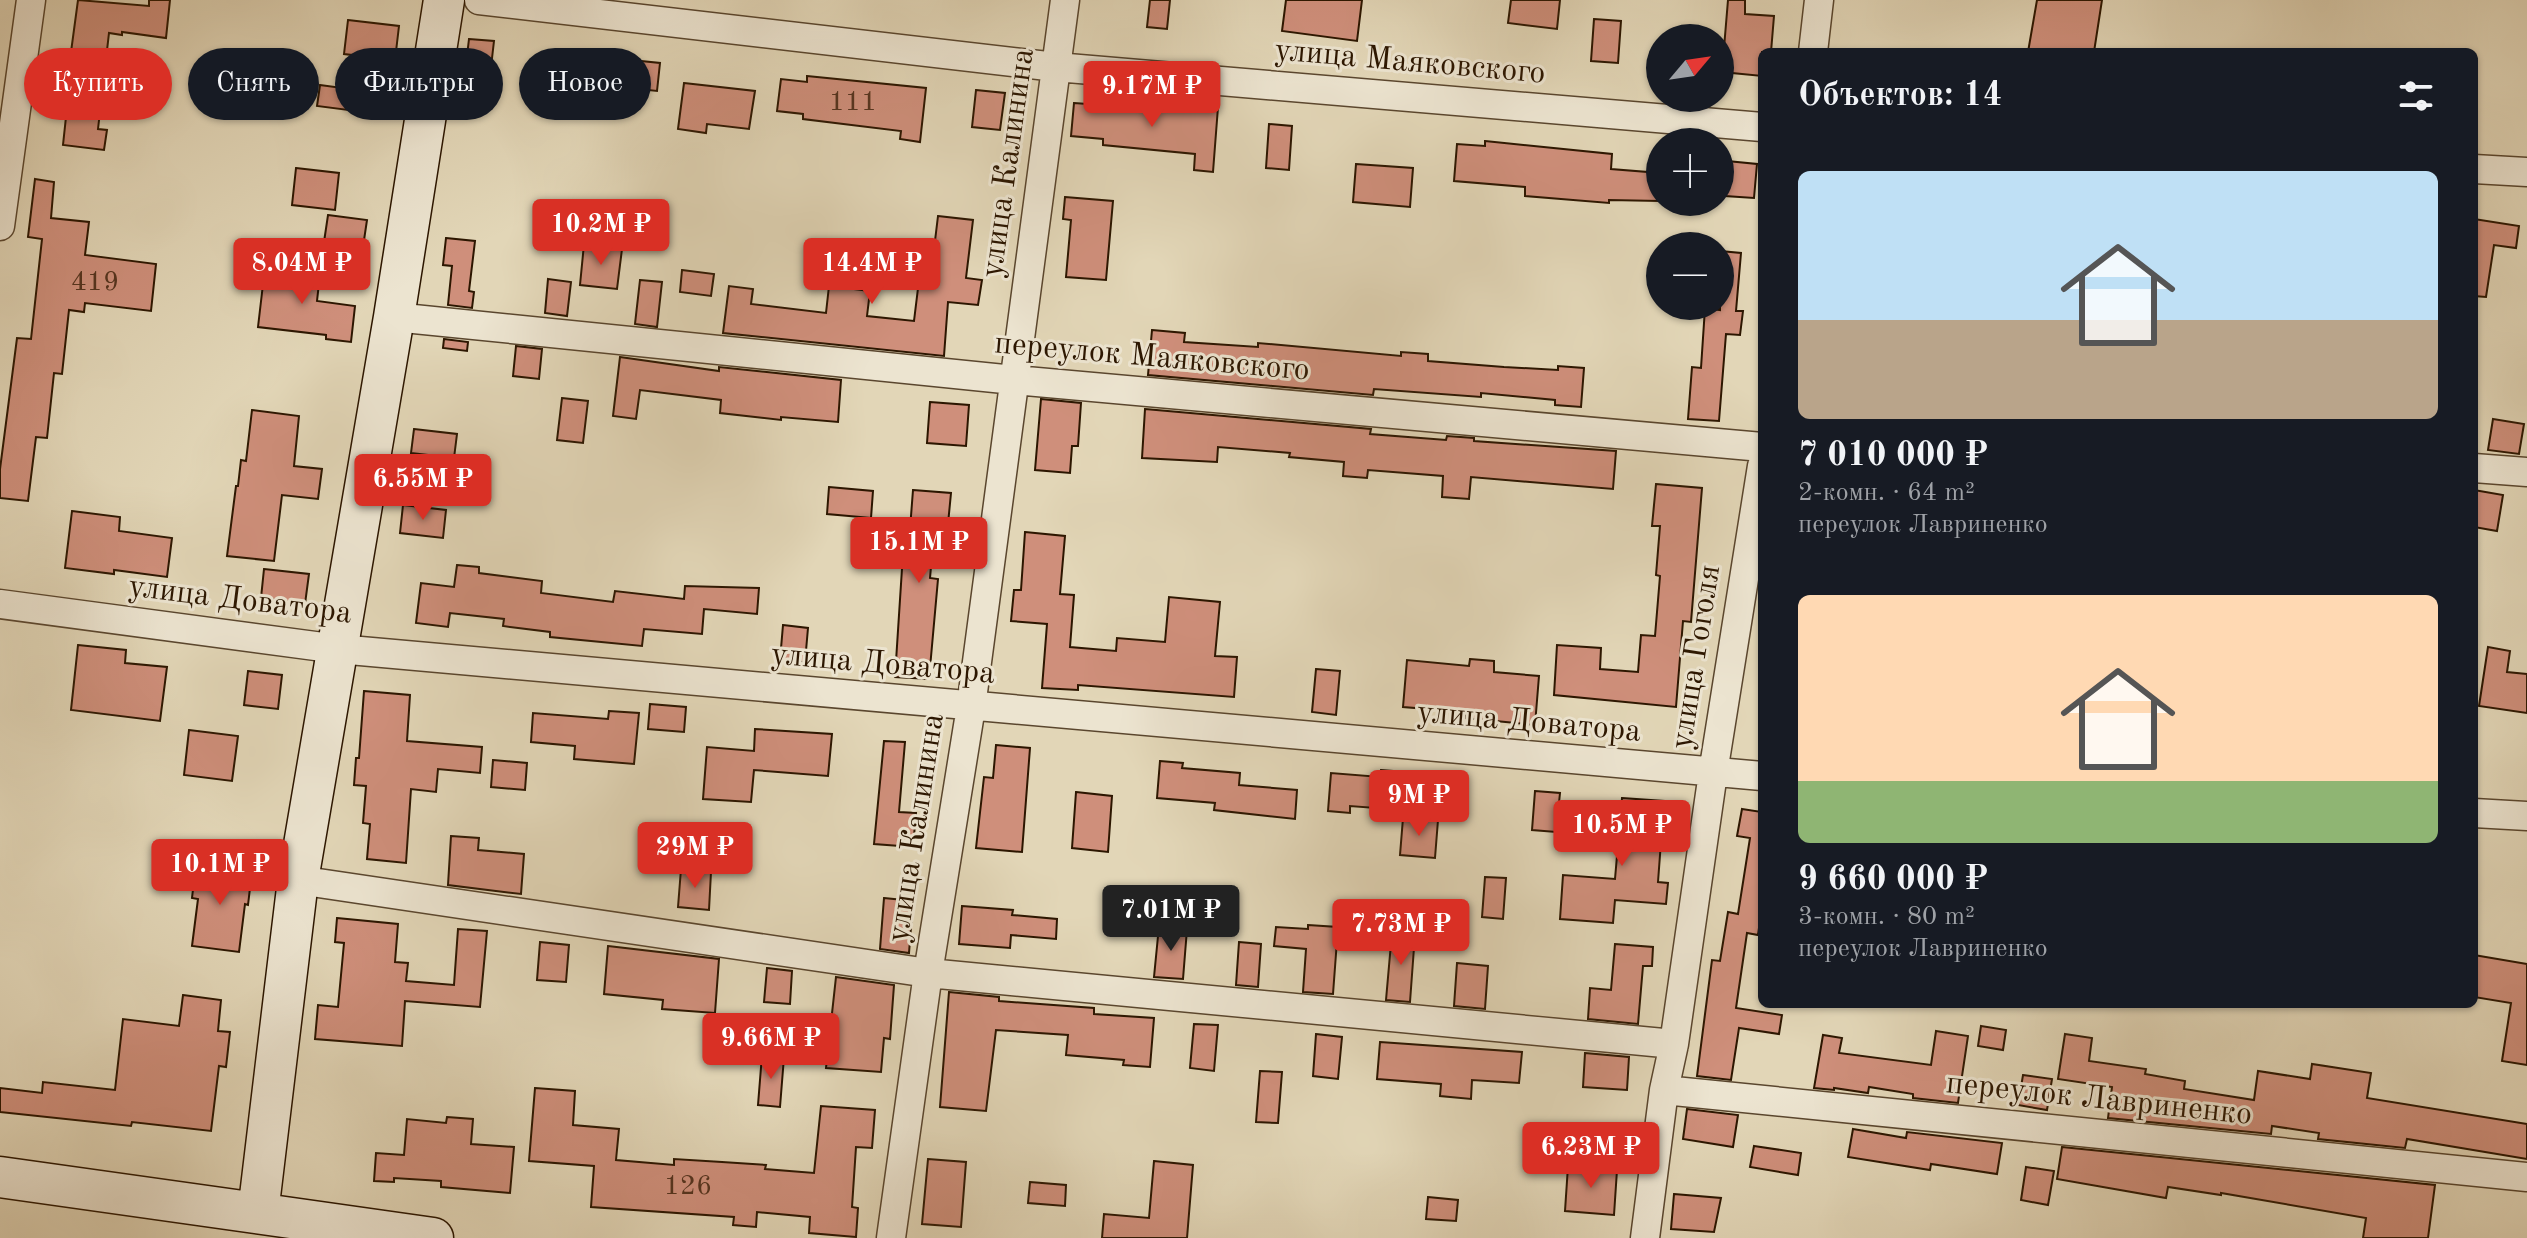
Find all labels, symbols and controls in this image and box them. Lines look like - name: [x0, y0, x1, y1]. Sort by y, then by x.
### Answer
- north arrow: [1646, 24, 1734, 112]
- map controls: [1646, 24, 1734, 320]
- street label: улица Маяковского: [1273, 35, 1547, 91]
- street label: улица Калинина: [977, 46, 1041, 280]
- chip: Купить: [24, 48, 172, 120]
- chip: Снять: [188, 48, 319, 120]
- chip: Фильтры: [335, 48, 503, 120]
- chip: Новое: [519, 48, 651, 120]
- pin: 9.17M ₽: [1078, 61, 1226, 129]
- text: 9.17M ₽: [1101, 74, 1203, 100]
- icon: filters: [2394, 74, 2438, 118]
- text: Объектов: 14: [1798, 79, 2002, 113]
- house number: 111: [829, 89, 877, 117]
- button: +: [1646, 128, 1734, 216]
- pin: 10.2M ₽: [527, 199, 675, 267]
- text: 10.2M ₽: [550, 212, 652, 238]
- icon: home: [2046, 223, 2190, 367]
- button: −: [1646, 232, 1734, 320]
- pin: 8.04M ₽: [228, 238, 376, 306]
- pin: 14.4M ₽: [798, 238, 946, 306]
- text: 8.04M ₽: [251, 251, 353, 277]
- text: 14.4M ₽: [821, 251, 923, 277]
- house number: 419: [71, 269, 119, 297]
- street label: переулок Маяковского: [993, 328, 1311, 388]
- text: 7 010 000 ₽: [1798, 439, 1988, 473]
- pin: 6.55M ₽: [349, 454, 497, 522]
- text: 6.55M ₽: [372, 467, 474, 493]
- text: 2-комн. · 64 m²: [1798, 480, 1975, 506]
- text: переулок Лавриненко: [1798, 512, 2048, 538]
- pin: 15.1M ₽: [845, 517, 993, 585]
- text: 15.1M ₽: [868, 530, 970, 556]
- street label: улица Гоголя: [1667, 563, 1727, 751]
- street label: улица Доватора: [126, 571, 354, 631]
- street label: улица Доватора: [770, 639, 997, 691]
- icon: home: [2046, 647, 2190, 791]
- street label: улица Доватора: [1416, 697, 1643, 749]
- street label: улица Калинина: [883, 711, 951, 945]
- pin: 9M ₽: [1372, 770, 1466, 838]
- text: 9M ₽: [1387, 783, 1451, 809]
- pin: 10.5M ₽: [1548, 800, 1696, 868]
- text: 10.5M ₽: [1571, 813, 1673, 839]
- pin: 29M ₽: [639, 822, 751, 890]
- text: 29M ₽: [656, 835, 734, 861]
- pin: 10.1M ₽: [146, 839, 294, 907]
- text: 10.1M ₽: [169, 852, 271, 878]
- text: 9 660 000 ₽: [1798, 863, 1988, 897]
- pin: 7.01M ₽: [1097, 885, 1245, 953]
- text: 7.01M ₽: [1120, 898, 1222, 924]
- pin: 7.73M ₽: [1327, 899, 1475, 967]
- text: 3-комн. · 80 m²: [1798, 904, 1975, 930]
- text: 7.73M ₽: [1350, 912, 1452, 938]
- text: переулок Лавриненко: [1798, 936, 2048, 962]
- pin: 9.66M ₽: [697, 1013, 845, 1081]
- text: 9.66M ₽: [720, 1026, 822, 1052]
- street label: переулок Лавриненко: [1944, 1068, 2254, 1132]
- pin: 6.23M ₽: [1517, 1122, 1665, 1190]
- text: 6.23M ₽: [1540, 1135, 1642, 1161]
- house number: 126: [664, 1173, 712, 1201]

